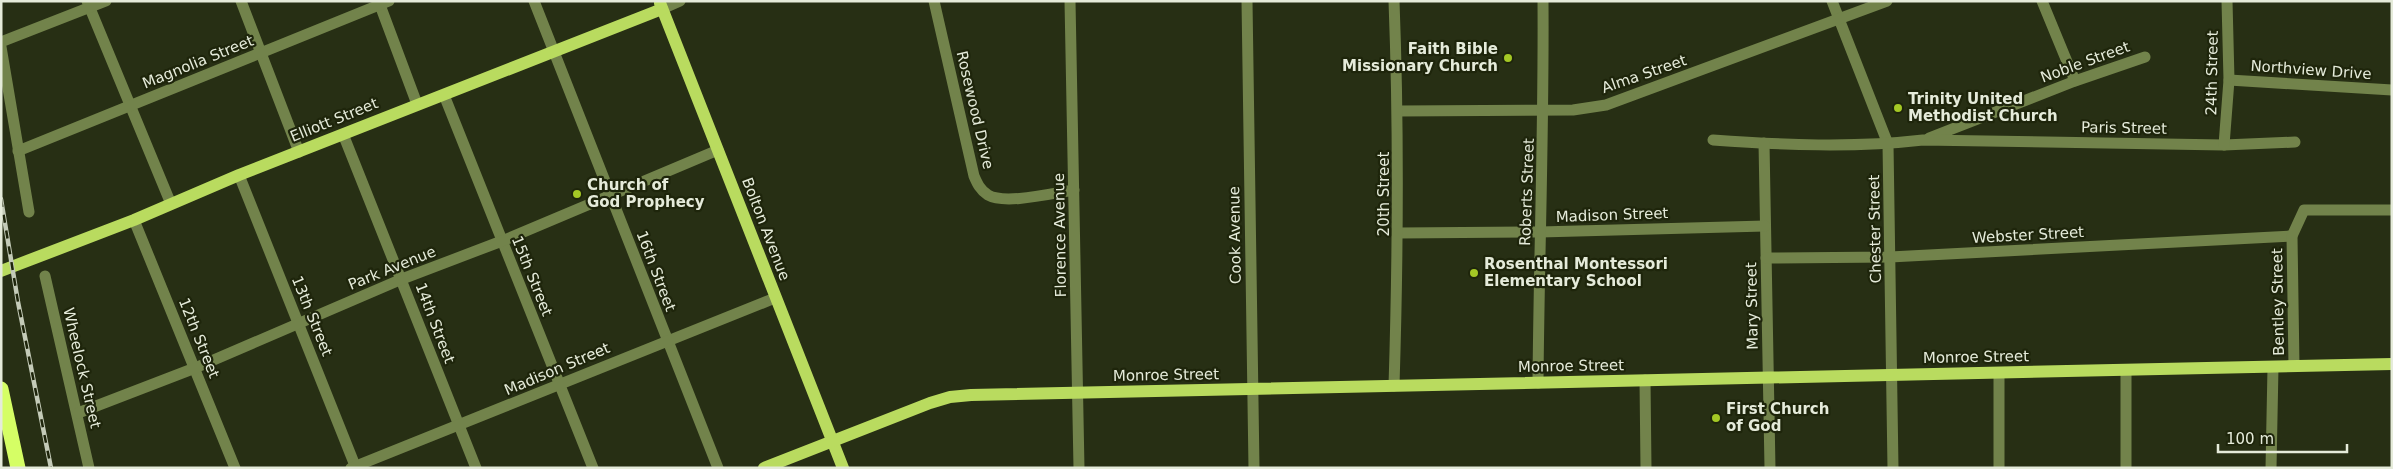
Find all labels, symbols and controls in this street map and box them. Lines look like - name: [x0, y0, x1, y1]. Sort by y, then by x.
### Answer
- street label: 24th Street: [2202, 30, 2222, 116]
- street label: Magnolia Street: [140, 31, 256, 92]
- street label: Noble Street: [2038, 37, 2132, 86]
- place label: Faith Bible Missionary Church: [1342, 40, 1498, 75]
- street label: Rosewood Drive: [953, 49, 997, 171]
- street label: Alma Street: [1599, 51, 1689, 97]
- marker: Faith Bible Missionary Church: [1502, 52, 1514, 64]
- street label: Northview Drive: [2250, 57, 2372, 83]
- place label: Trinity United Methodist Church: [1908, 90, 2058, 125]
- street label: Elliott Street: [287, 94, 381, 146]
- marker: Trinity United Methodist Church: [1892, 102, 1904, 114]
- street label: Paris Street: [2081, 118, 2167, 138]
- street label: Roberts Street: [1516, 138, 1538, 246]
- street label: 20th Street: [1375, 151, 1393, 236]
- street label: Florence Avenue: [1050, 173, 1070, 297]
- street label: Chester Street: [1865, 174, 1885, 283]
- street label: Bolton Avenue: [738, 175, 794, 283]
- place label: Church of God Prophecy: [587, 176, 705, 211]
- street label: Cook Avenue: [1225, 186, 1245, 284]
- marker: Church of God Prophecy: [571, 188, 583, 200]
- street label: Madison Street: [1555, 204, 1669, 226]
- street label: Webster Street: [1972, 223, 2085, 247]
- street label: 16th Street: [632, 228, 680, 314]
- street label: 15th Street: [508, 233, 556, 319]
- street label: Park Avenue: [346, 242, 438, 294]
- street label: Bentley Street: [2268, 248, 2288, 356]
- place label: Rosenthal Montessori Elementary School: [1484, 255, 1668, 290]
- street label: Mary Street: [1742, 262, 1762, 350]
- marker: Rosenthal Montessori Elementary School: [1468, 267, 1480, 279]
- street label: 13th Street: [288, 273, 336, 359]
- street label: 14th Street: [411, 280, 459, 366]
- street label: 12th Street: [175, 295, 223, 381]
- street label: Wheelock Street: [59, 306, 105, 430]
- street label: Madison Street: [502, 339, 612, 399]
- street label: Monroe Street: [1923, 347, 2029, 367]
- street label: Monroe Street: [1518, 356, 1624, 376]
- street label: Monroe Street: [1113, 365, 1219, 385]
- place label: First Church of God: [1726, 400, 1829, 435]
- marker: First Church of God: [1710, 412, 1722, 424]
- scale bar: [2218, 422, 2347, 454]
- text: 100 m: [2226, 430, 2274, 448]

